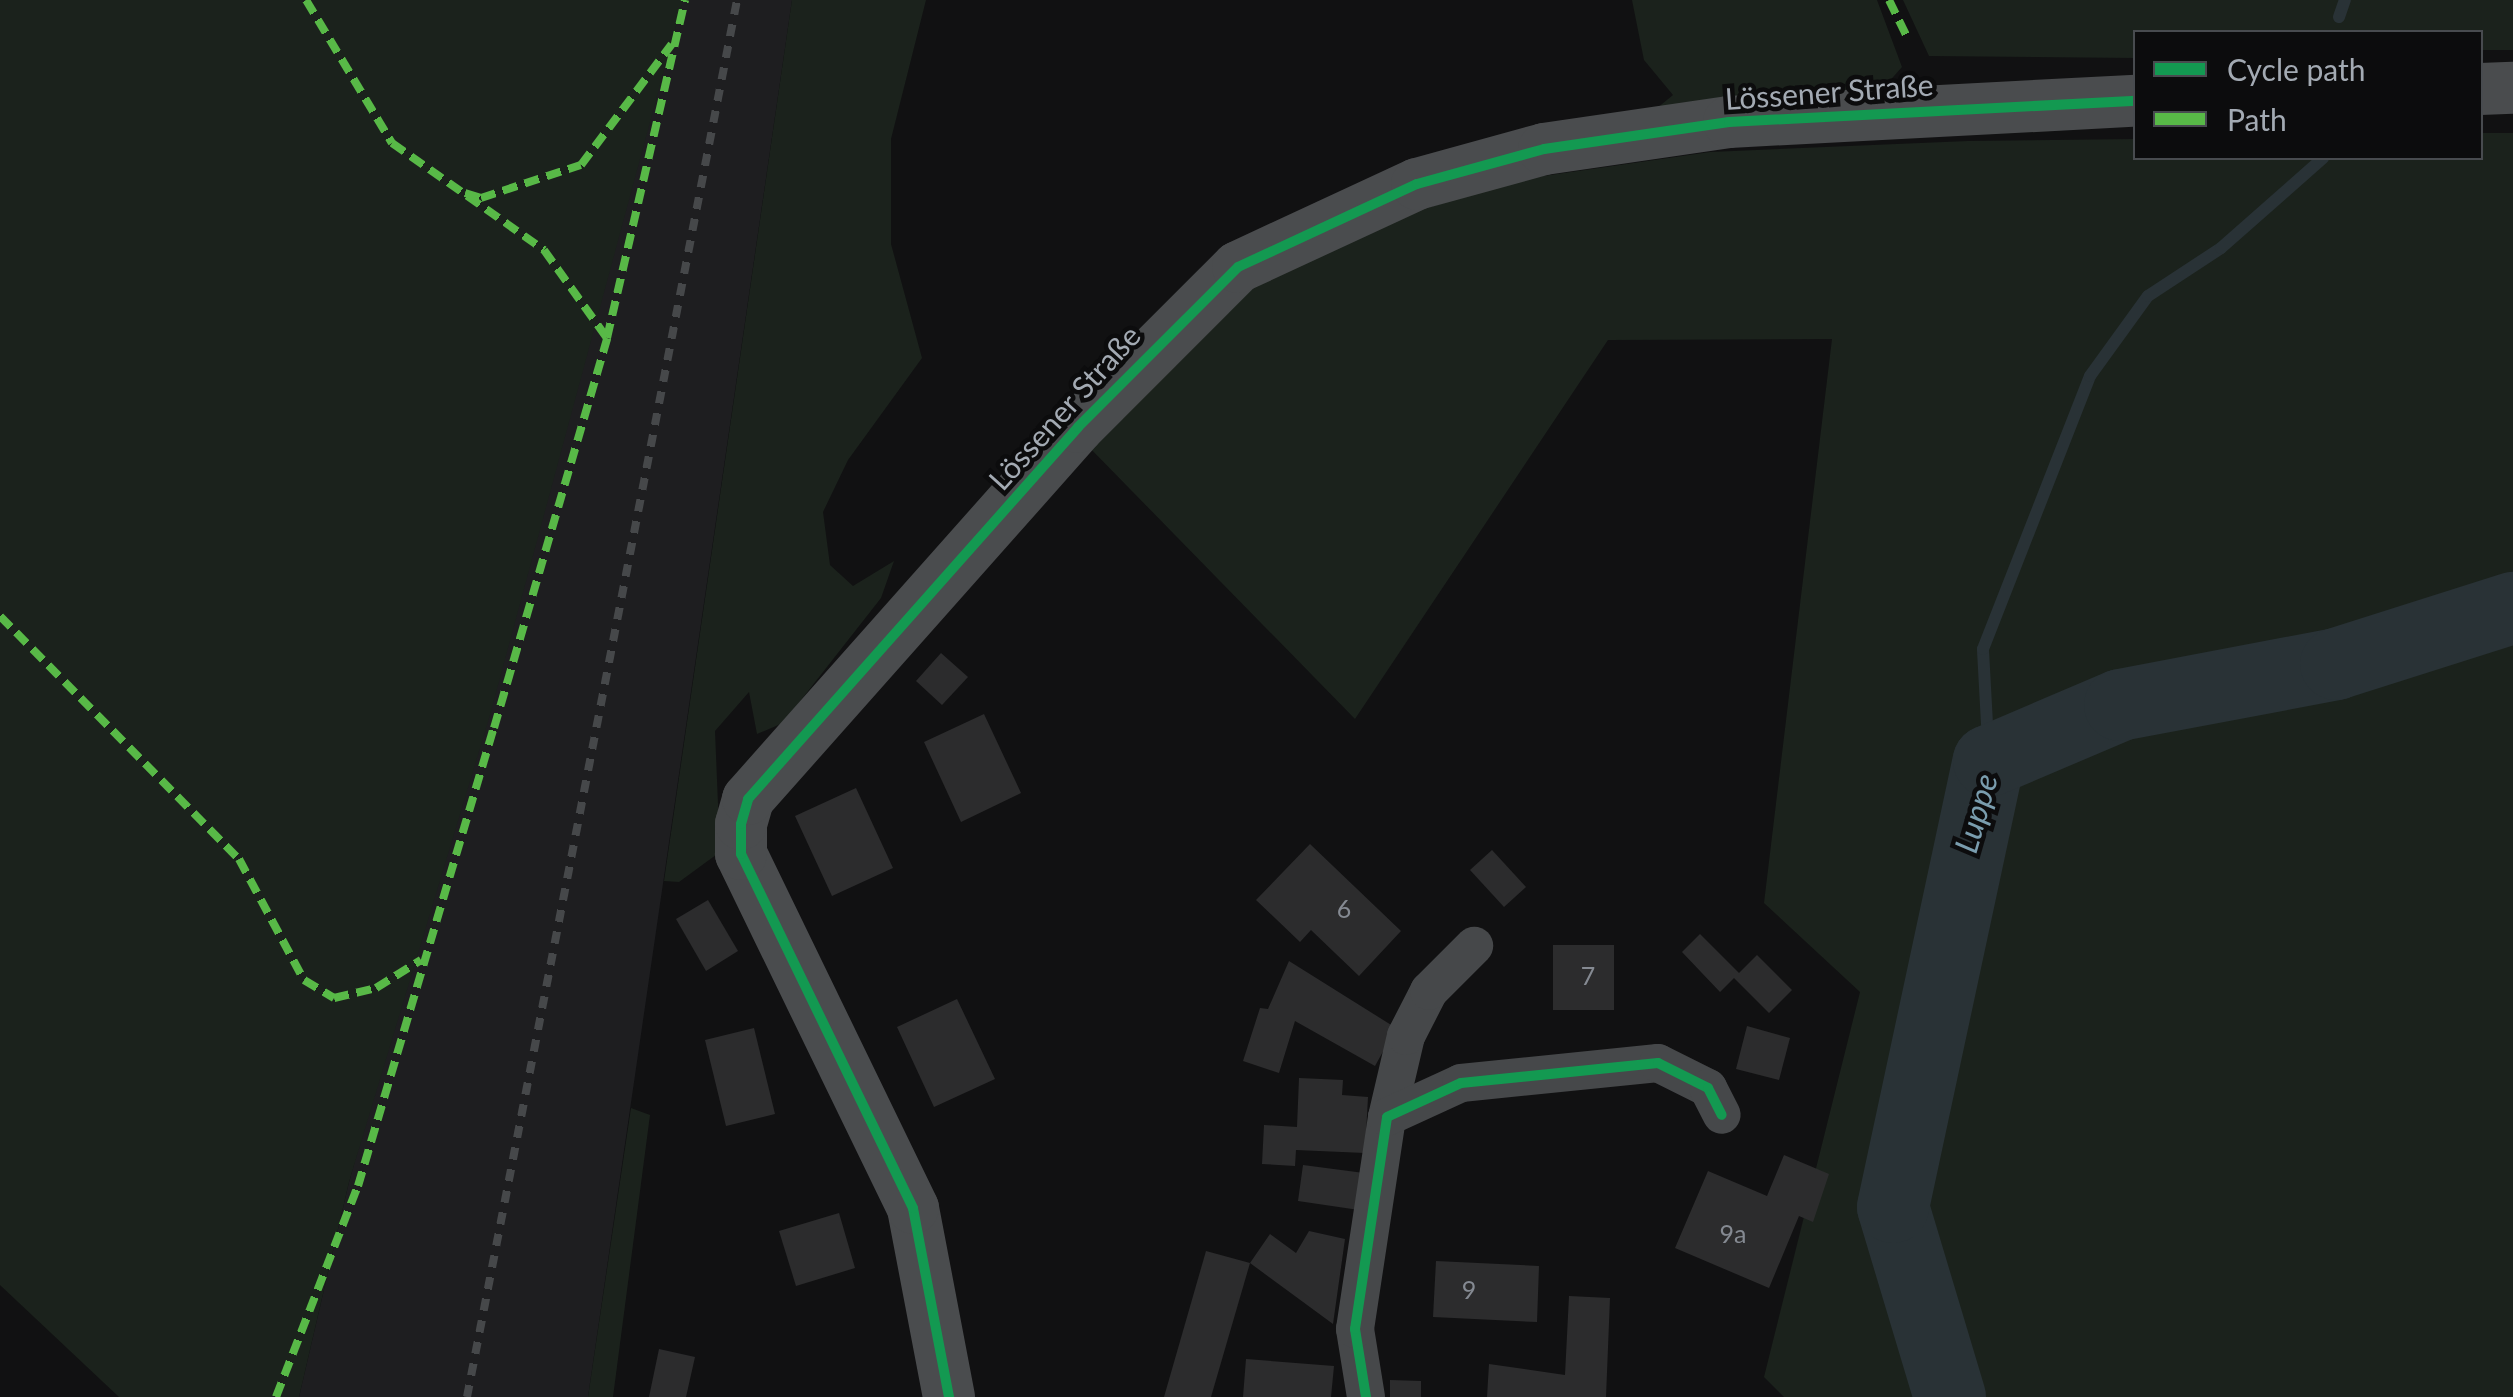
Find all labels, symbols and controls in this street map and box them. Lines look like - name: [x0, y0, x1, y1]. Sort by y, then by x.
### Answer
- legend: [2133, 30, 2483, 160]
- text: Cycle path: [2227, 51, 2366, 87]
- street label: Lössener Straße: [1723, 66, 1935, 116]
- text: Path: [2227, 101, 2287, 137]
- street label: Lössener Straße: [981, 317, 1147, 497]
- water label: Luppe: [1946, 769, 2006, 857]
- house number: 6: [1337, 893, 1351, 923]
- house number: 7: [1581, 960, 1595, 990]
- house number: 9a: [1720, 1218, 1746, 1248]
- house number: 9: [1462, 1274, 1476, 1304]

